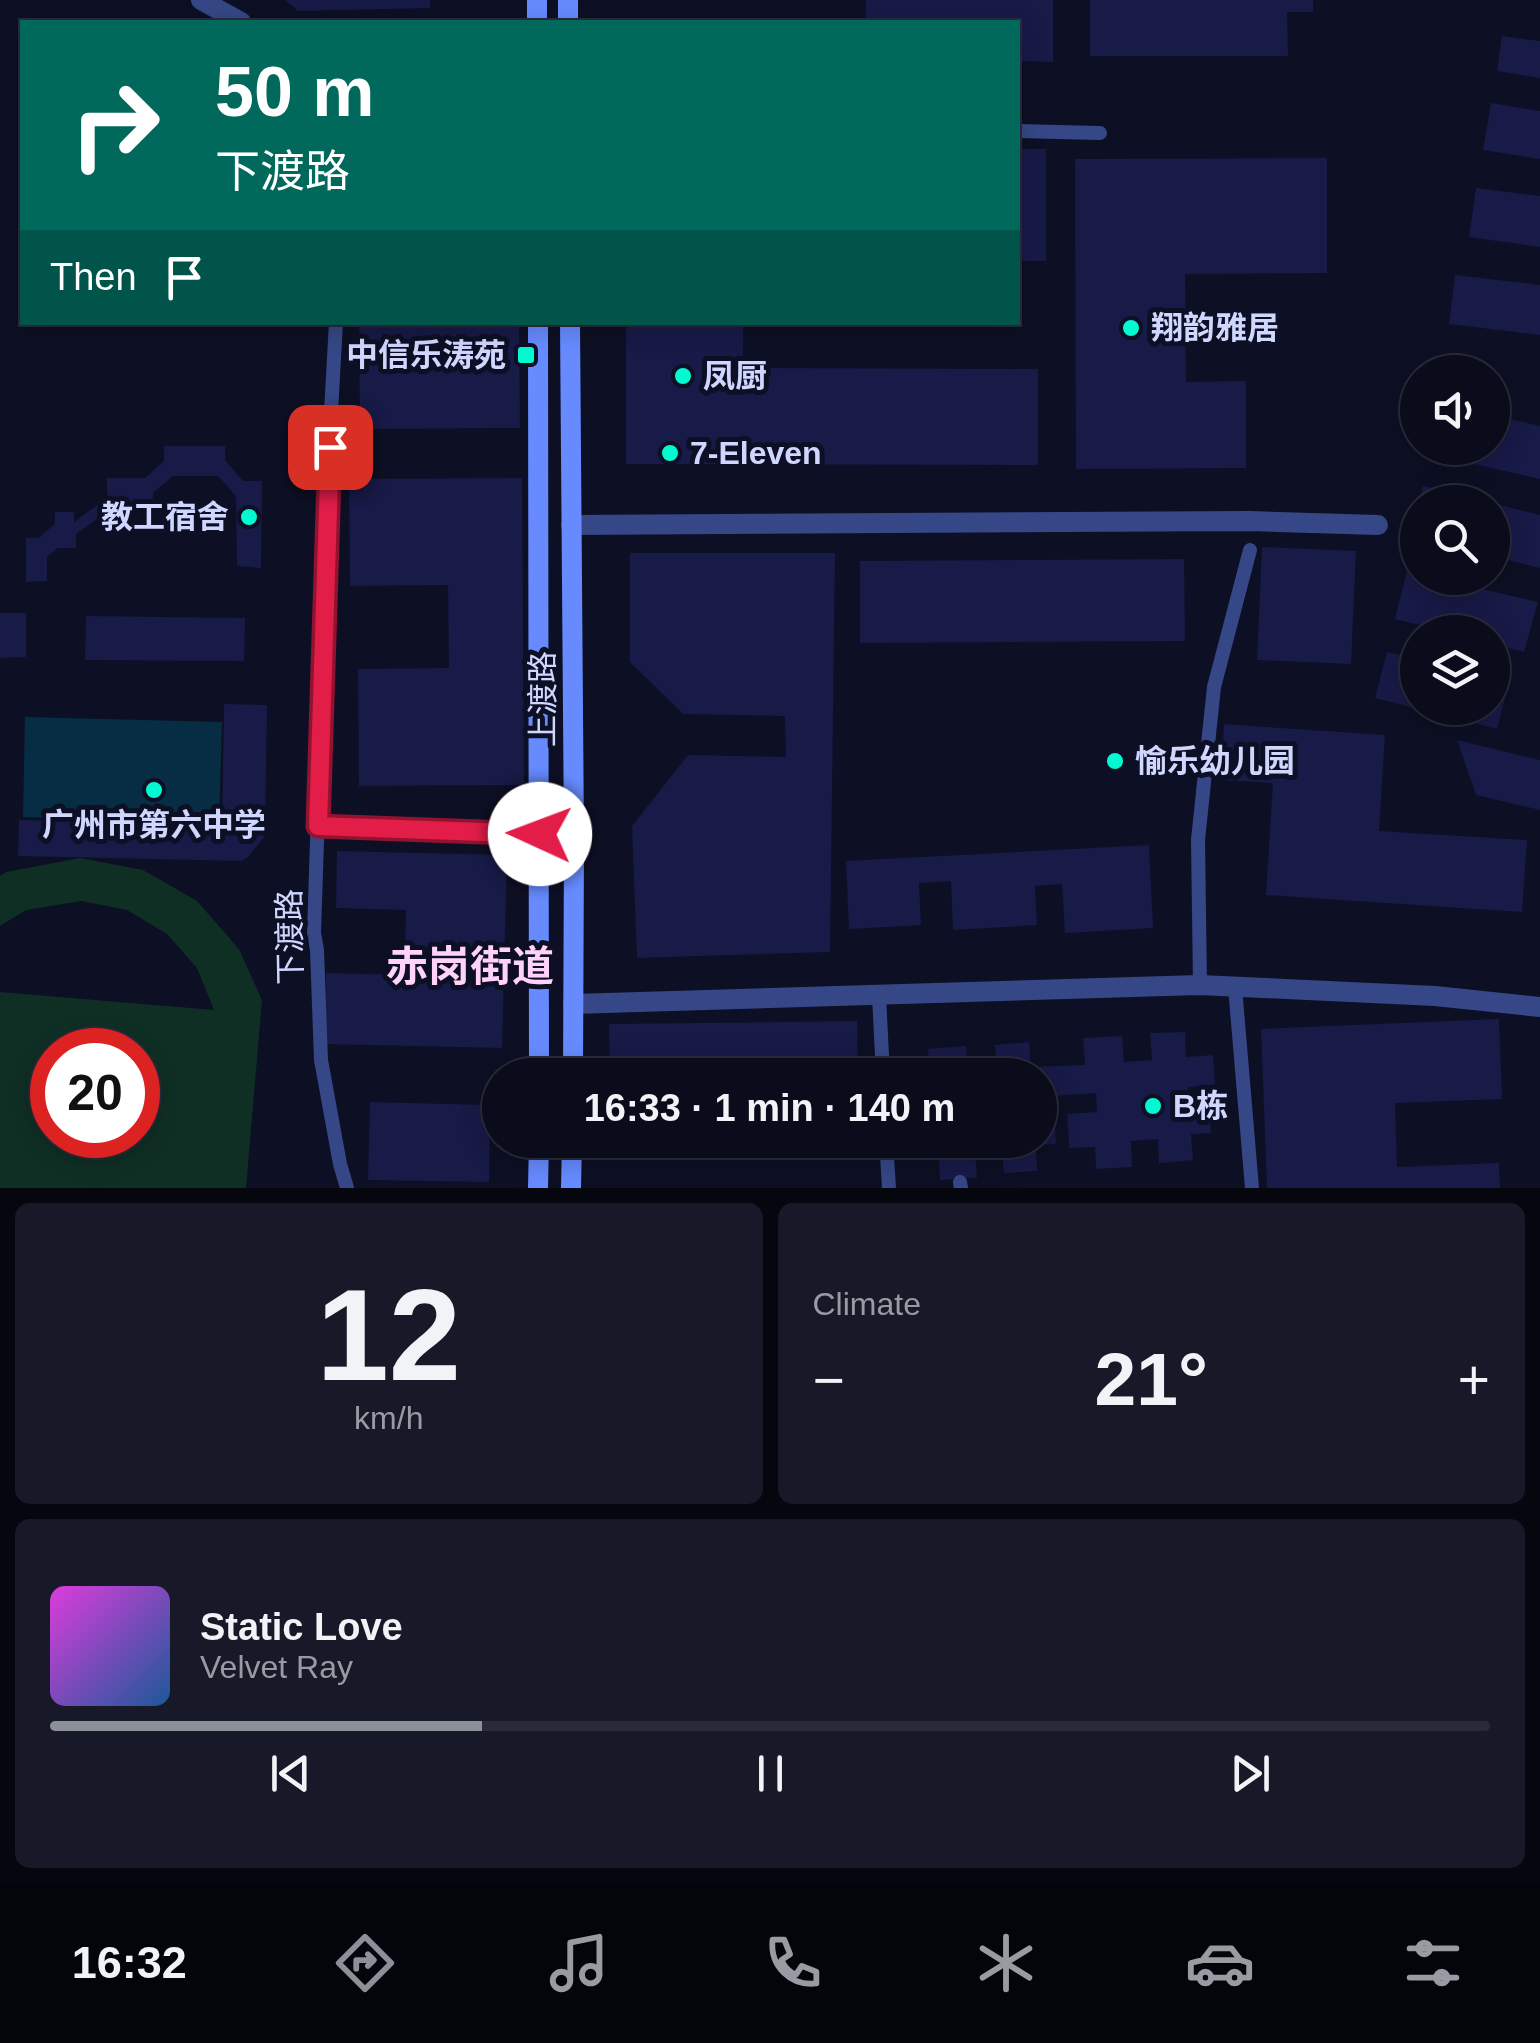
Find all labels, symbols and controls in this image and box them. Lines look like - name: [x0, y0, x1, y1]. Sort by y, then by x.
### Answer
- text: 50 m: [215, 53, 375, 131]
- icon: right: [50, 60, 180, 190]
- text: 下渡路: [215, 146, 350, 197]
- icon: arrive: [157, 250, 212, 305]
- text: Then: [50, 256, 137, 298]
- place label: 翔韵雅居: [1151, 310, 1279, 346]
- marker: 翔韵雅居: [1120, 317, 1142, 339]
- place label: 中信乐涛苑: [346, 337, 506, 373]
- marker: 中信乐涛苑: [515, 344, 537, 366]
- map controls: [1400, 355, 1510, 725]
- button: sound: [1400, 355, 1510, 465]
- place label: 凤厨: [703, 358, 767, 394]
- marker: 凤厨: [672, 365, 694, 387]
- pin: [288, 405, 373, 490]
- icon: arrive: [303, 420, 358, 475]
- place label: 7-Eleven: [690, 435, 822, 471]
- marker: 7-Eleven: [659, 442, 681, 464]
- button: search: [1400, 485, 1510, 595]
- place label: 教工宿舍: [101, 499, 229, 535]
- marker: 教工宿舍: [238, 506, 260, 528]
- button: layers: [1400, 615, 1510, 725]
- street label: 上渡路: [525, 651, 561, 747]
- place label: 愉乐幼儿园: [1135, 743, 1295, 779]
- marker: 愉乐幼儿园: [1104, 750, 1126, 772]
- marker: 广州市第六中学: [143, 779, 165, 801]
- position arrow: [488, 782, 592, 886]
- place label: 广州市第六中学: [42, 807, 266, 843]
- street label: 下渡路: [271, 889, 309, 985]
- district label: 赤岗街道: [386, 943, 554, 990]
- speed limit sign: 20: [30, 1028, 160, 1158]
- text: 16:33 · 1 min · 140 m: [584, 1087, 955, 1129]
- place label: B栋: [1173, 1088, 1228, 1124]
- marker: B栋: [1142, 1095, 1164, 1117]
- text: 12: [316, 1262, 461, 1408]
- text: Climate: [813, 1286, 921, 1322]
- text: 21°: [1095, 1337, 1208, 1421]
- text: −: [813, 1349, 845, 1411]
- text: +: [1458, 1349, 1490, 1411]
- text: km/h: [354, 1400, 423, 1436]
- text: Static Love: [200, 1606, 403, 1648]
- text: Velvet Ray: [200, 1649, 353, 1685]
- icon: previous: [263, 1746, 318, 1801]
- icon: pause: [743, 1746, 798, 1801]
- icon: next: [1223, 1746, 1278, 1801]
- icon: directions: [330, 1928, 400, 1998]
- icon: music: [544, 1928, 614, 1998]
- icon: phone: [758, 1928, 828, 1998]
- icon: climate: [971, 1928, 1041, 1998]
- icon: car: [1185, 1928, 1255, 1998]
- icon: filters: [1398, 1928, 1468, 1998]
- text: 16:32: [72, 1937, 187, 1988]

